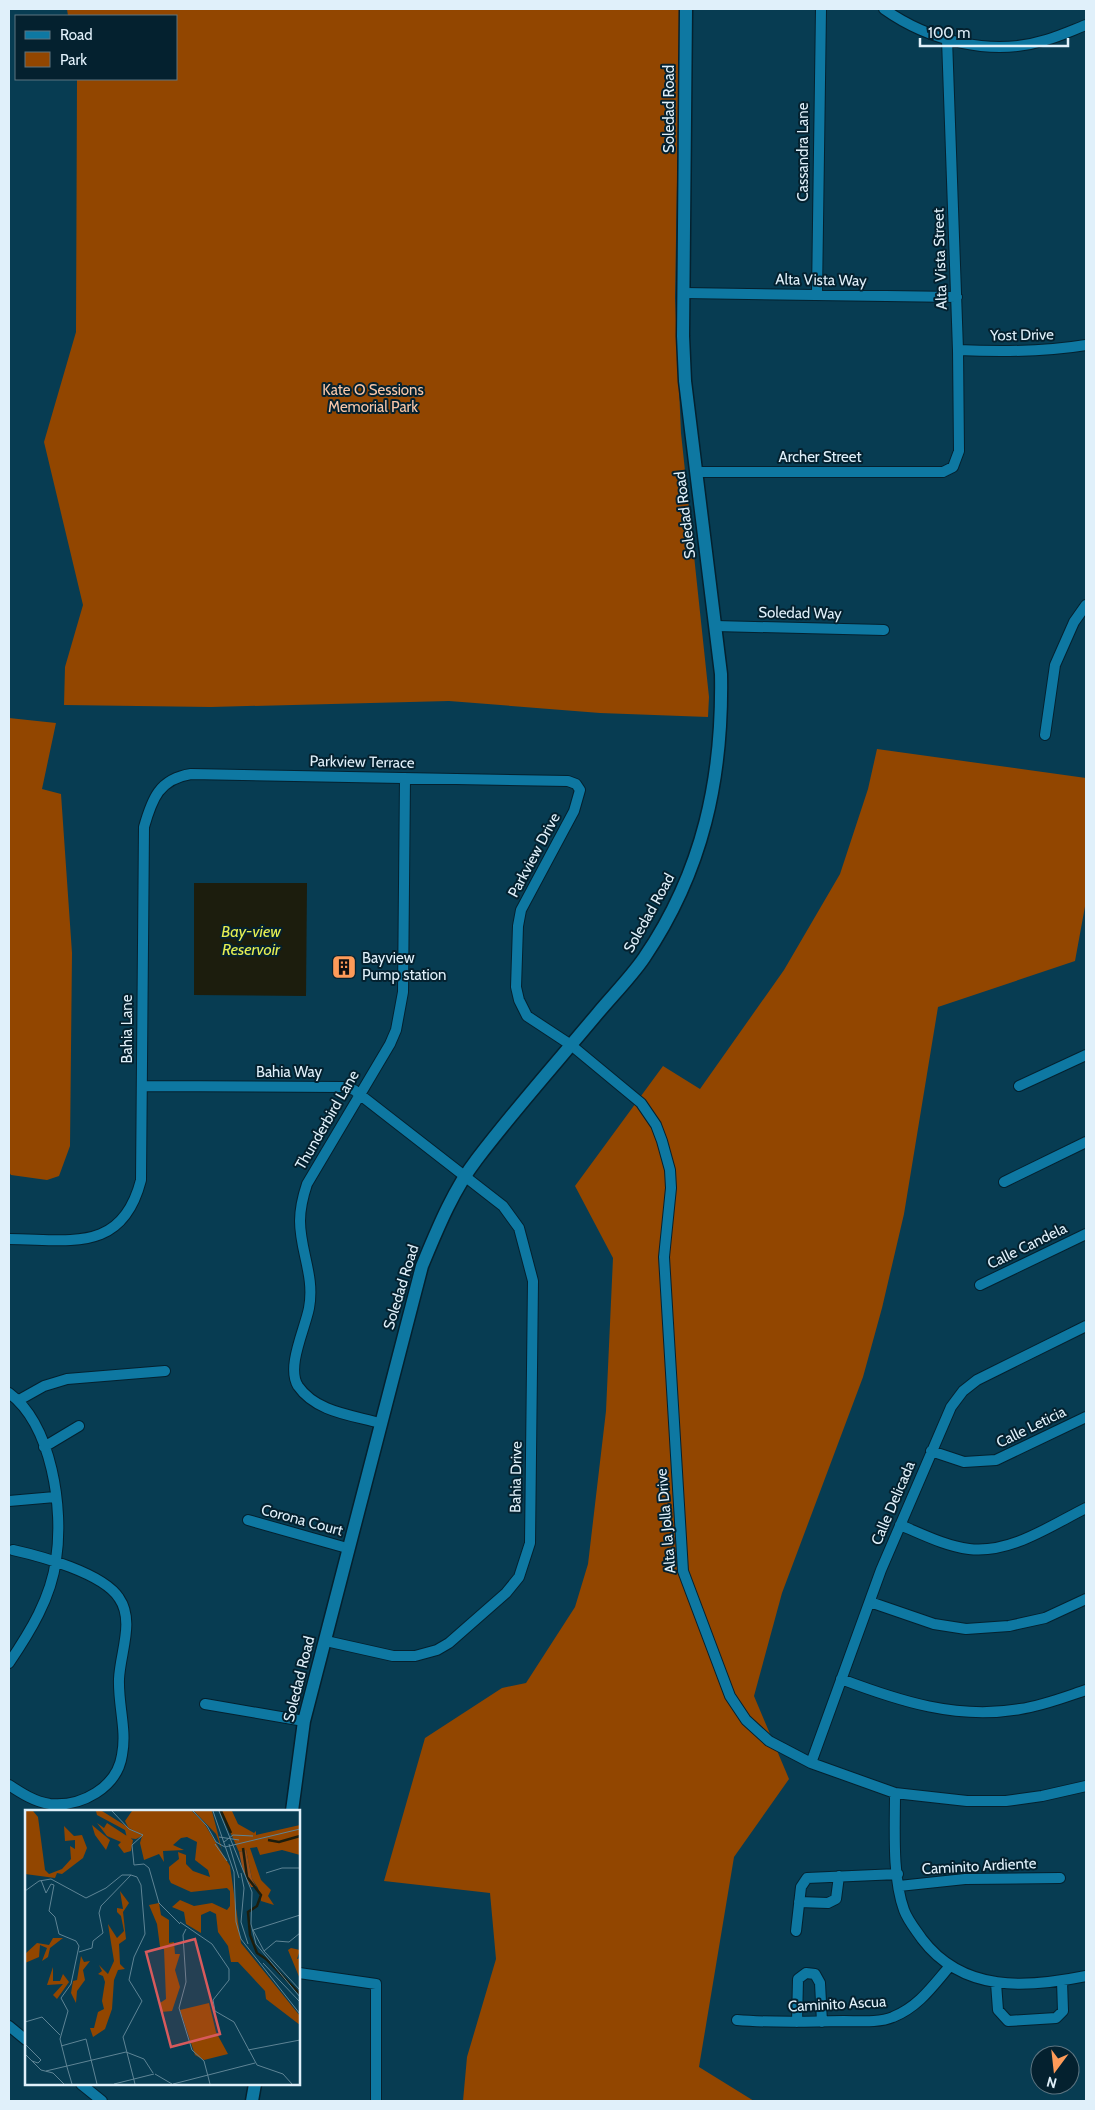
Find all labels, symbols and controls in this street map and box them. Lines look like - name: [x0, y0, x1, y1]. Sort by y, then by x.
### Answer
- legend: [15, 15, 178, 80]
- scale bar: [920, 15, 1068, 47]
- text: 100 m: [928, 24, 970, 42]
- text: Road: [60, 26, 93, 44]
- text: Park: [60, 51, 87, 69]
- street label: Soledad Road: [660, 65, 678, 153]
- street label: Cassandra Lane: [794, 102, 812, 201]
- street label: Alta Vista Street: [929, 208, 951, 310]
- street label: Alta Vista Way: [775, 270, 867, 290]
- street label: Yost Drive: [989, 325, 1054, 345]
- park label: Kate O Sessions Memorial Park: [322, 381, 424, 416]
- street label: Archer Street: [778, 448, 862, 466]
- street label: Soledad Road: [671, 470, 699, 560]
- street label: Soledad Way: [758, 603, 842, 623]
- street label: Parkview Terrace: [309, 752, 415, 772]
- street label: Parkview Drive: [504, 809, 564, 900]
- street label: Soledad Road: [620, 870, 678, 956]
- water label: Bay-view Reservoir: [221, 922, 281, 959]
- place label: Bayview Pump station: [362, 949, 446, 984]
- building icon: Bayview Pump station: [331, 954, 357, 980]
- street label: Bahia Lane: [118, 994, 136, 1063]
- street label: Bahia Way: [256, 1063, 322, 1081]
- street label: Thunderbird Lane: [291, 1067, 363, 1173]
- street label: Calle Candela: [984, 1219, 1070, 1273]
- street label: Soledad Road: [380, 1242, 422, 1332]
- street label: Calle Leticia: [993, 1402, 1069, 1452]
- street label: Bahia Drive: [506, 1441, 526, 1513]
- street label: Calle Delicada: [867, 1458, 919, 1548]
- street label: Alta la Jolla Drive: [652, 1467, 680, 1574]
- street label: Corona Court: [259, 1500, 345, 1540]
- street label: Soledad Road: [280, 1634, 318, 1724]
- inset map: [25, 1810, 300, 2085]
- street label: Caminito Ardiente: [921, 1854, 1037, 1878]
- street label: Caminito Ascua: [787, 1992, 887, 2016]
- north arrow: [1030, 2045, 1080, 2095]
- text: N: [1045, 2073, 1059, 2093]

